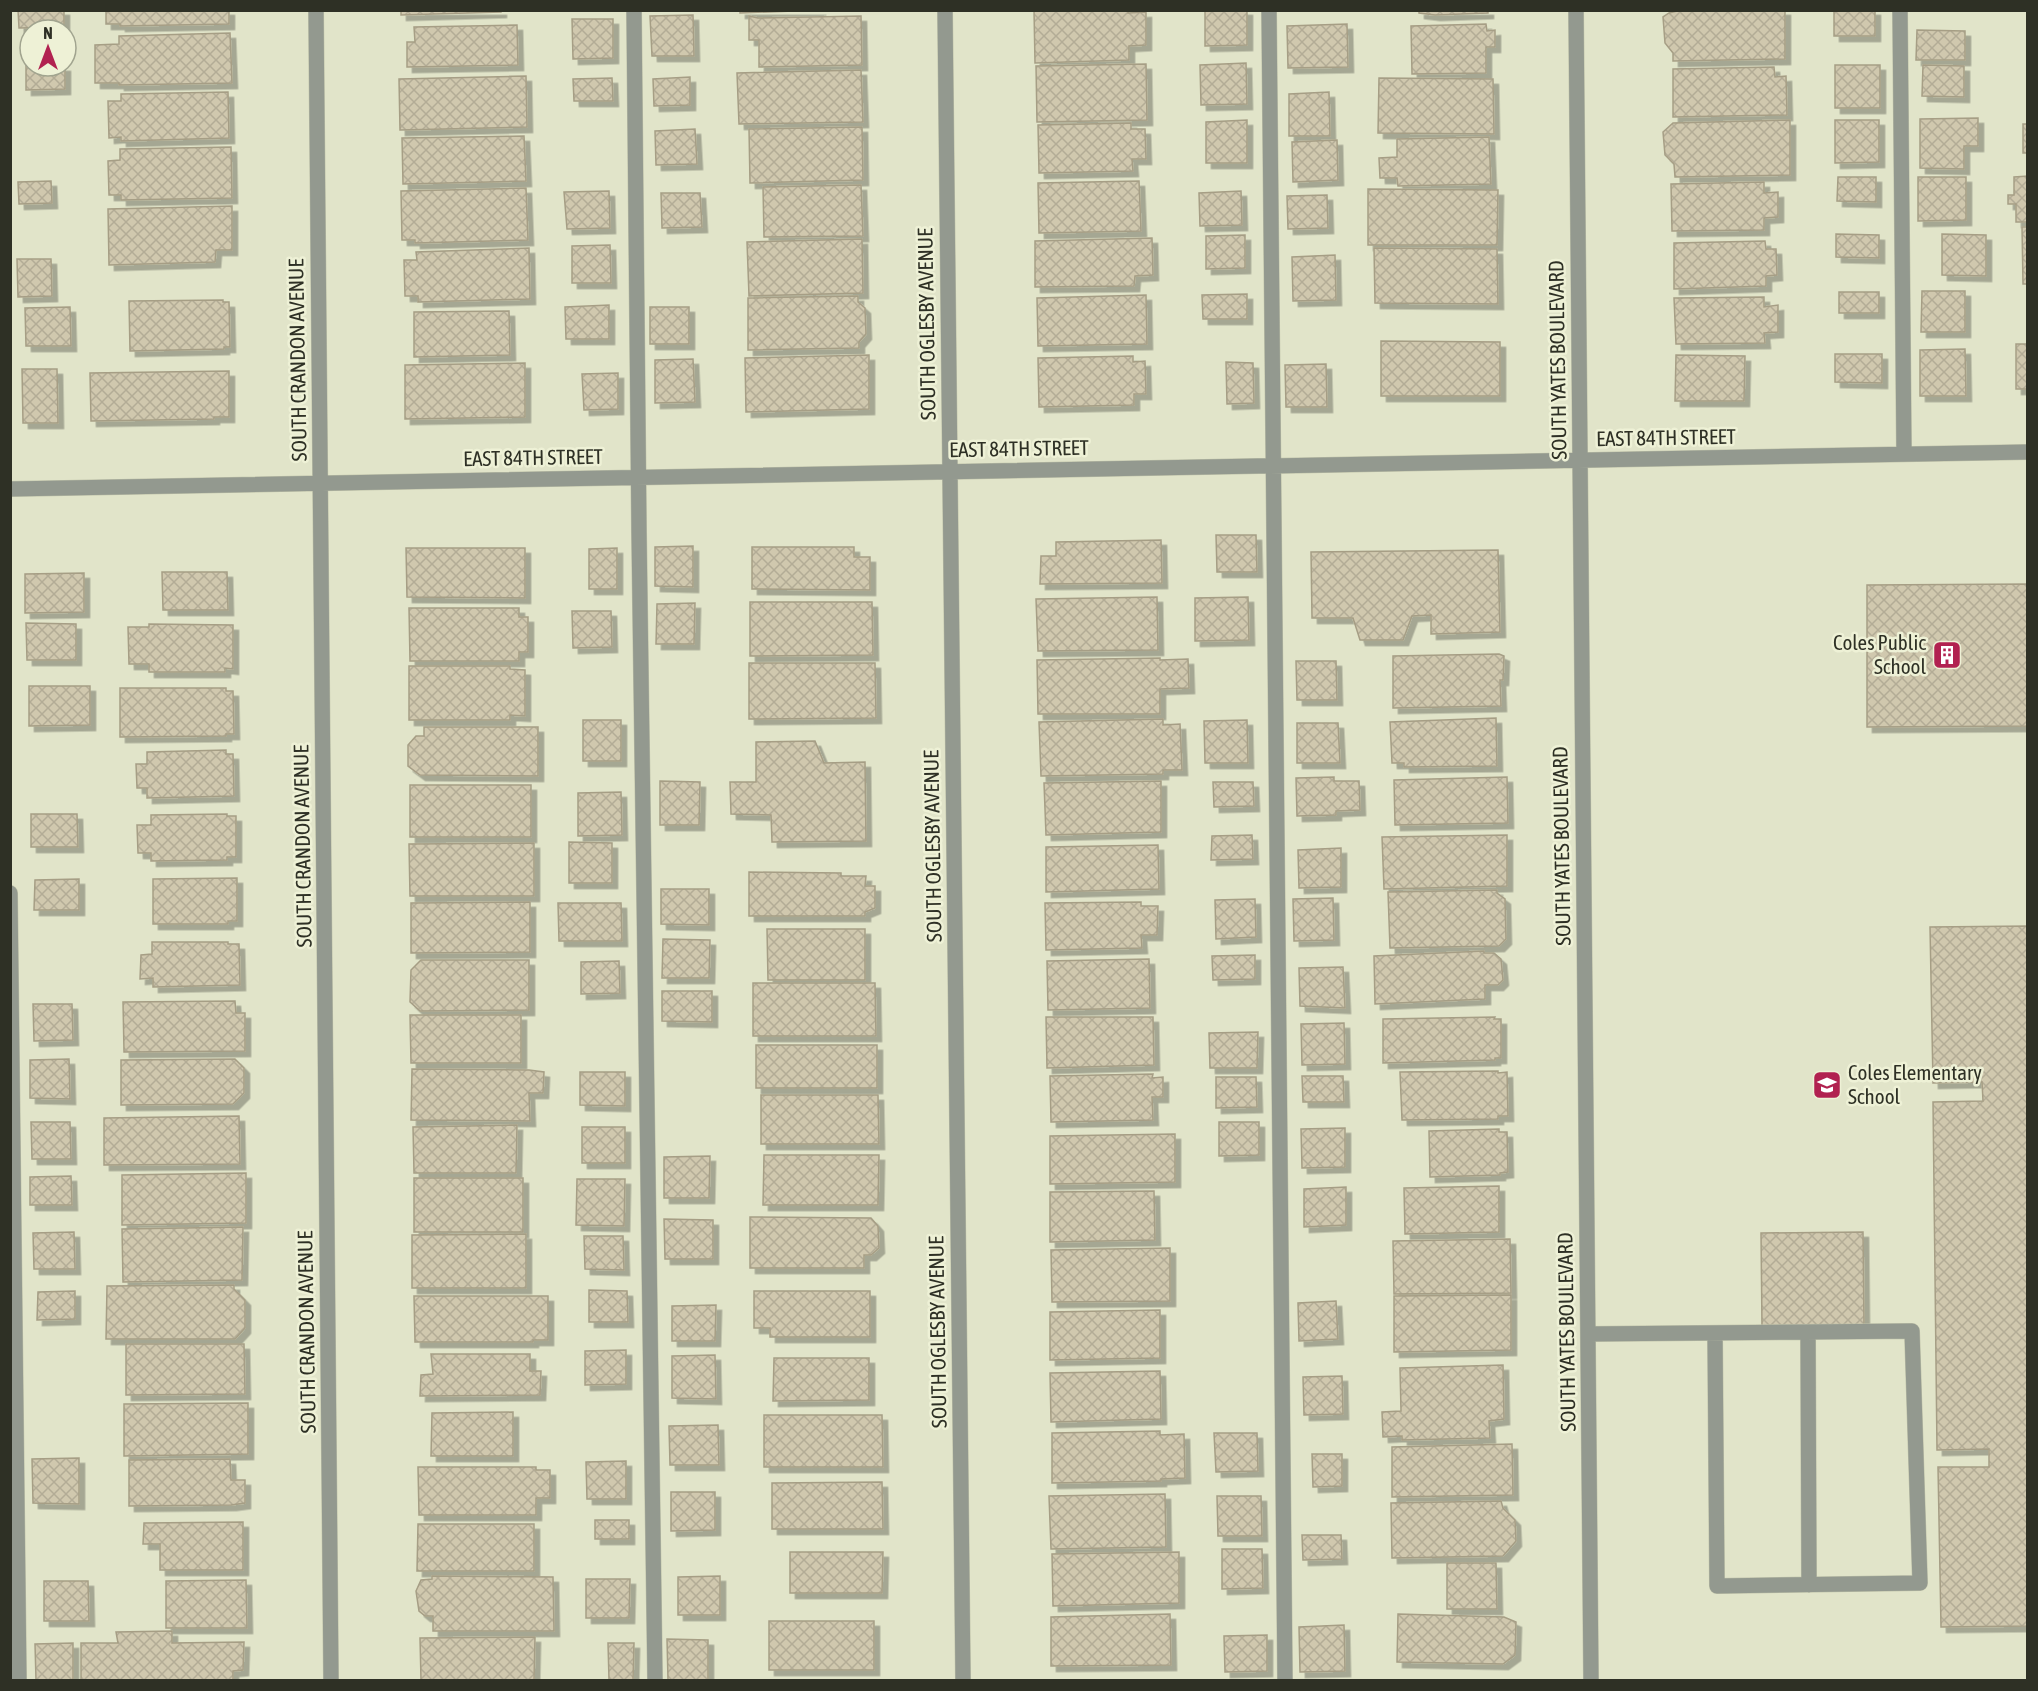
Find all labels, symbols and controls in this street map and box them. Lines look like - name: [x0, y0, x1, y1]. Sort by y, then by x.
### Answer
- north arrow: [18, 18, 78, 78]
- text: N: [43, 24, 53, 42]
- street label: SOUTH OGLESBY AVENUE: [912, 228, 940, 420]
- street label: SOUTH CRANDON AVENUE: [283, 259, 311, 461]
- street label: SOUTH YATES BOULEVARD: [1543, 260, 1571, 460]
- street label: EAST 84TH STREET: [1596, 424, 1736, 450]
- street label: EAST 84TH STREET: [949, 435, 1089, 461]
- street label: EAST 84TH STREET: [463, 444, 603, 470]
- place label: Coles Public School: [1833, 630, 1926, 678]
- building icon: Coles Public School: [1931, 639, 1963, 671]
- street label: SOUTH CRANDON AVENUE: [288, 745, 316, 947]
- street label: SOUTH YATES BOULEVARD: [1547, 746, 1575, 946]
- street label: SOUTH OGLESBY AVENUE: [918, 750, 946, 942]
- place label: Coles Elementary School: [1848, 1060, 1982, 1108]
- school or university icon: Coles Elementary School: [1811, 1069, 1843, 1101]
- street label: SOUTH CRANDON AVENUE: [292, 1231, 320, 1433]
- street label: SOUTH YATES BOULEVARD: [1552, 1232, 1580, 1432]
- street label: SOUTH OGLESBY AVENUE: [923, 1236, 951, 1428]

